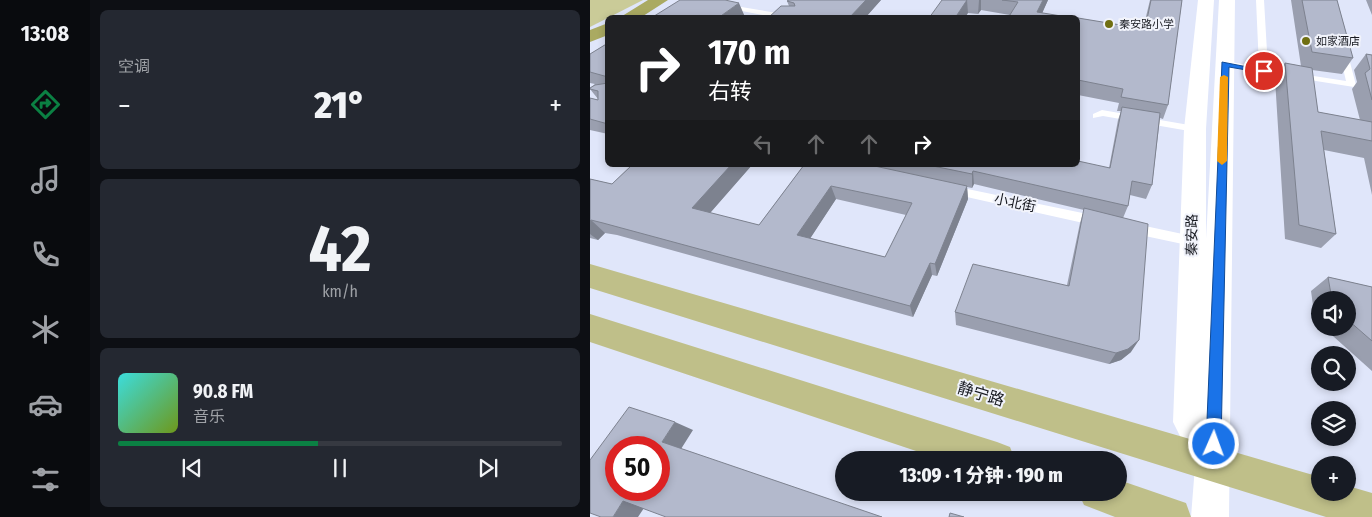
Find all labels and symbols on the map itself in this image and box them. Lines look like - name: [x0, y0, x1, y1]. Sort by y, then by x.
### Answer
- marker: 秦安路小学: [1103, 18, 1115, 30]
- place label: 秦安路小学: [1119, 18, 1174, 31]
- marker: 如家酒店: [1300, 35, 1312, 47]
- place label: 如家酒店: [1316, 35, 1360, 48]
- pin: [1243, 50, 1285, 92]
- street label: 小北街: [993, 190, 1037, 216]
- street label: 秦安路: [1183, 214, 1201, 256]
- street label: 静宁路: [955, 378, 1007, 410]
- position arrow: [1187, 417, 1239, 469]
- speed limit sign: 50: [605, 436, 670, 501]

